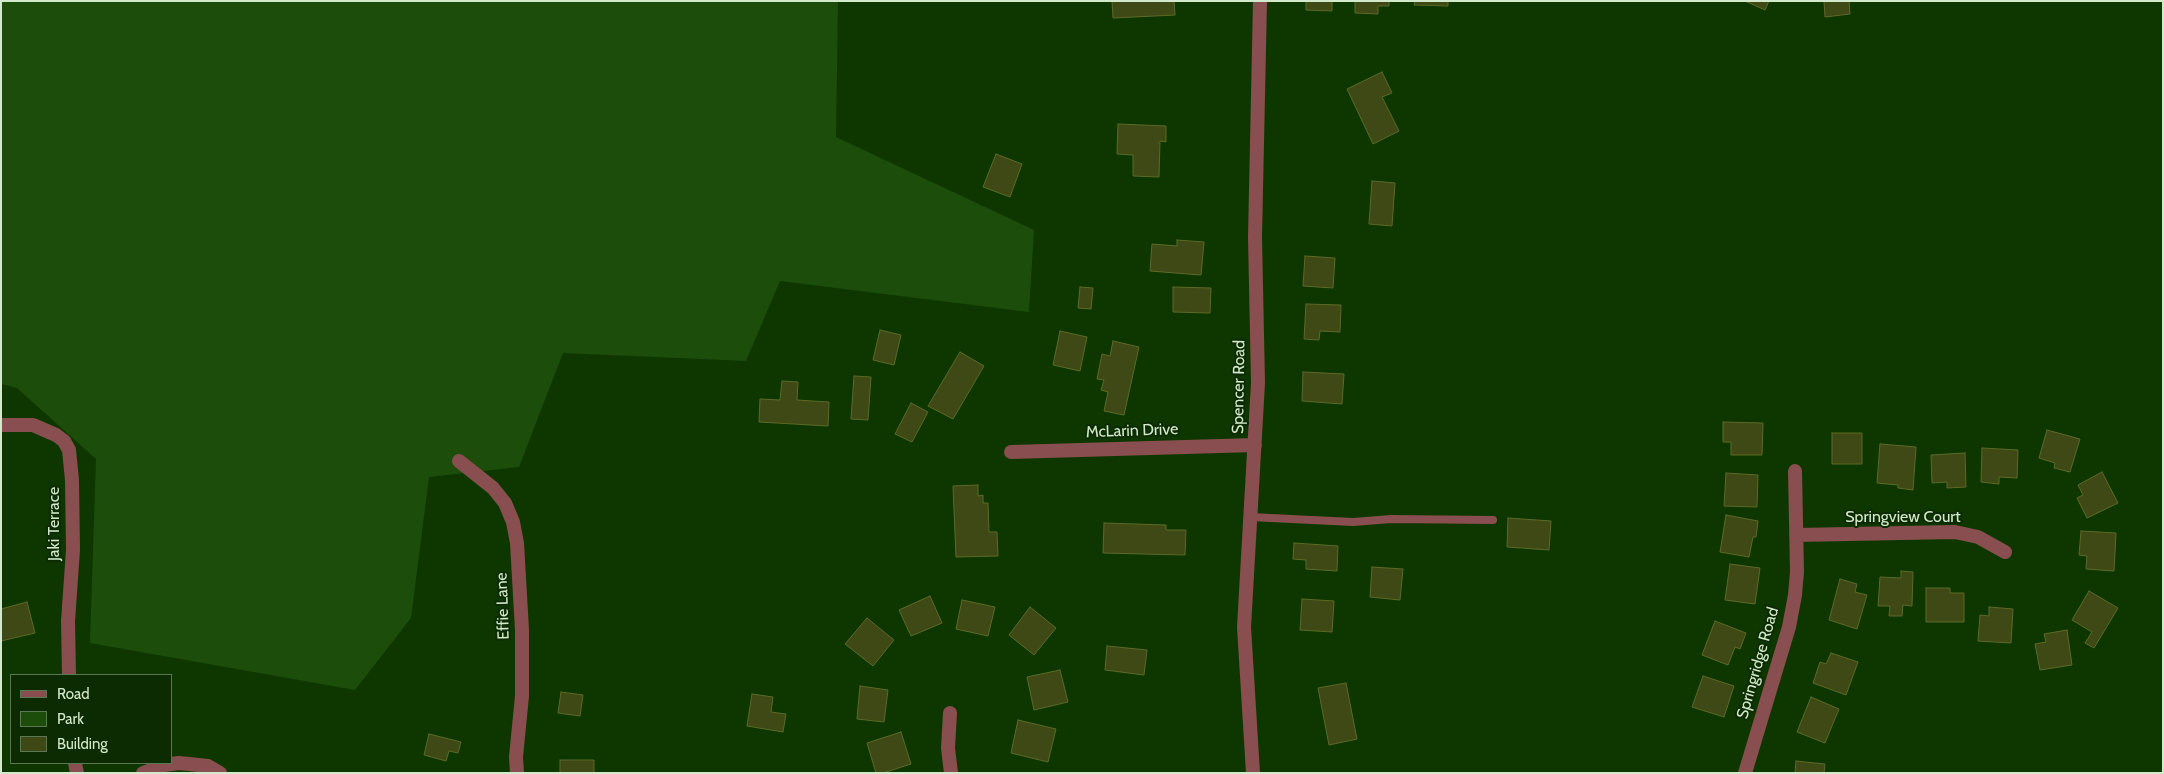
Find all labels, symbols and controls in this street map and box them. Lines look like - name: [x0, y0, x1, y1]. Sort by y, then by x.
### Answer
- street label: Spencer Road: [1229, 340, 1249, 434]
- street label: McLarin Drive: [1085, 420, 1179, 442]
- street label: Jaki Terrace: [44, 487, 64, 561]
- street label: Springview Court: [1845, 507, 1961, 527]
- street label: Effie Lane: [492, 572, 514, 640]
- street label: Springridge Road: [1733, 605, 1783, 721]
- legend: [10, 674, 172, 764]
- text: Road: [57, 685, 90, 703]
- text: Park: [57, 710, 84, 728]
- text: Building: [57, 735, 108, 753]

